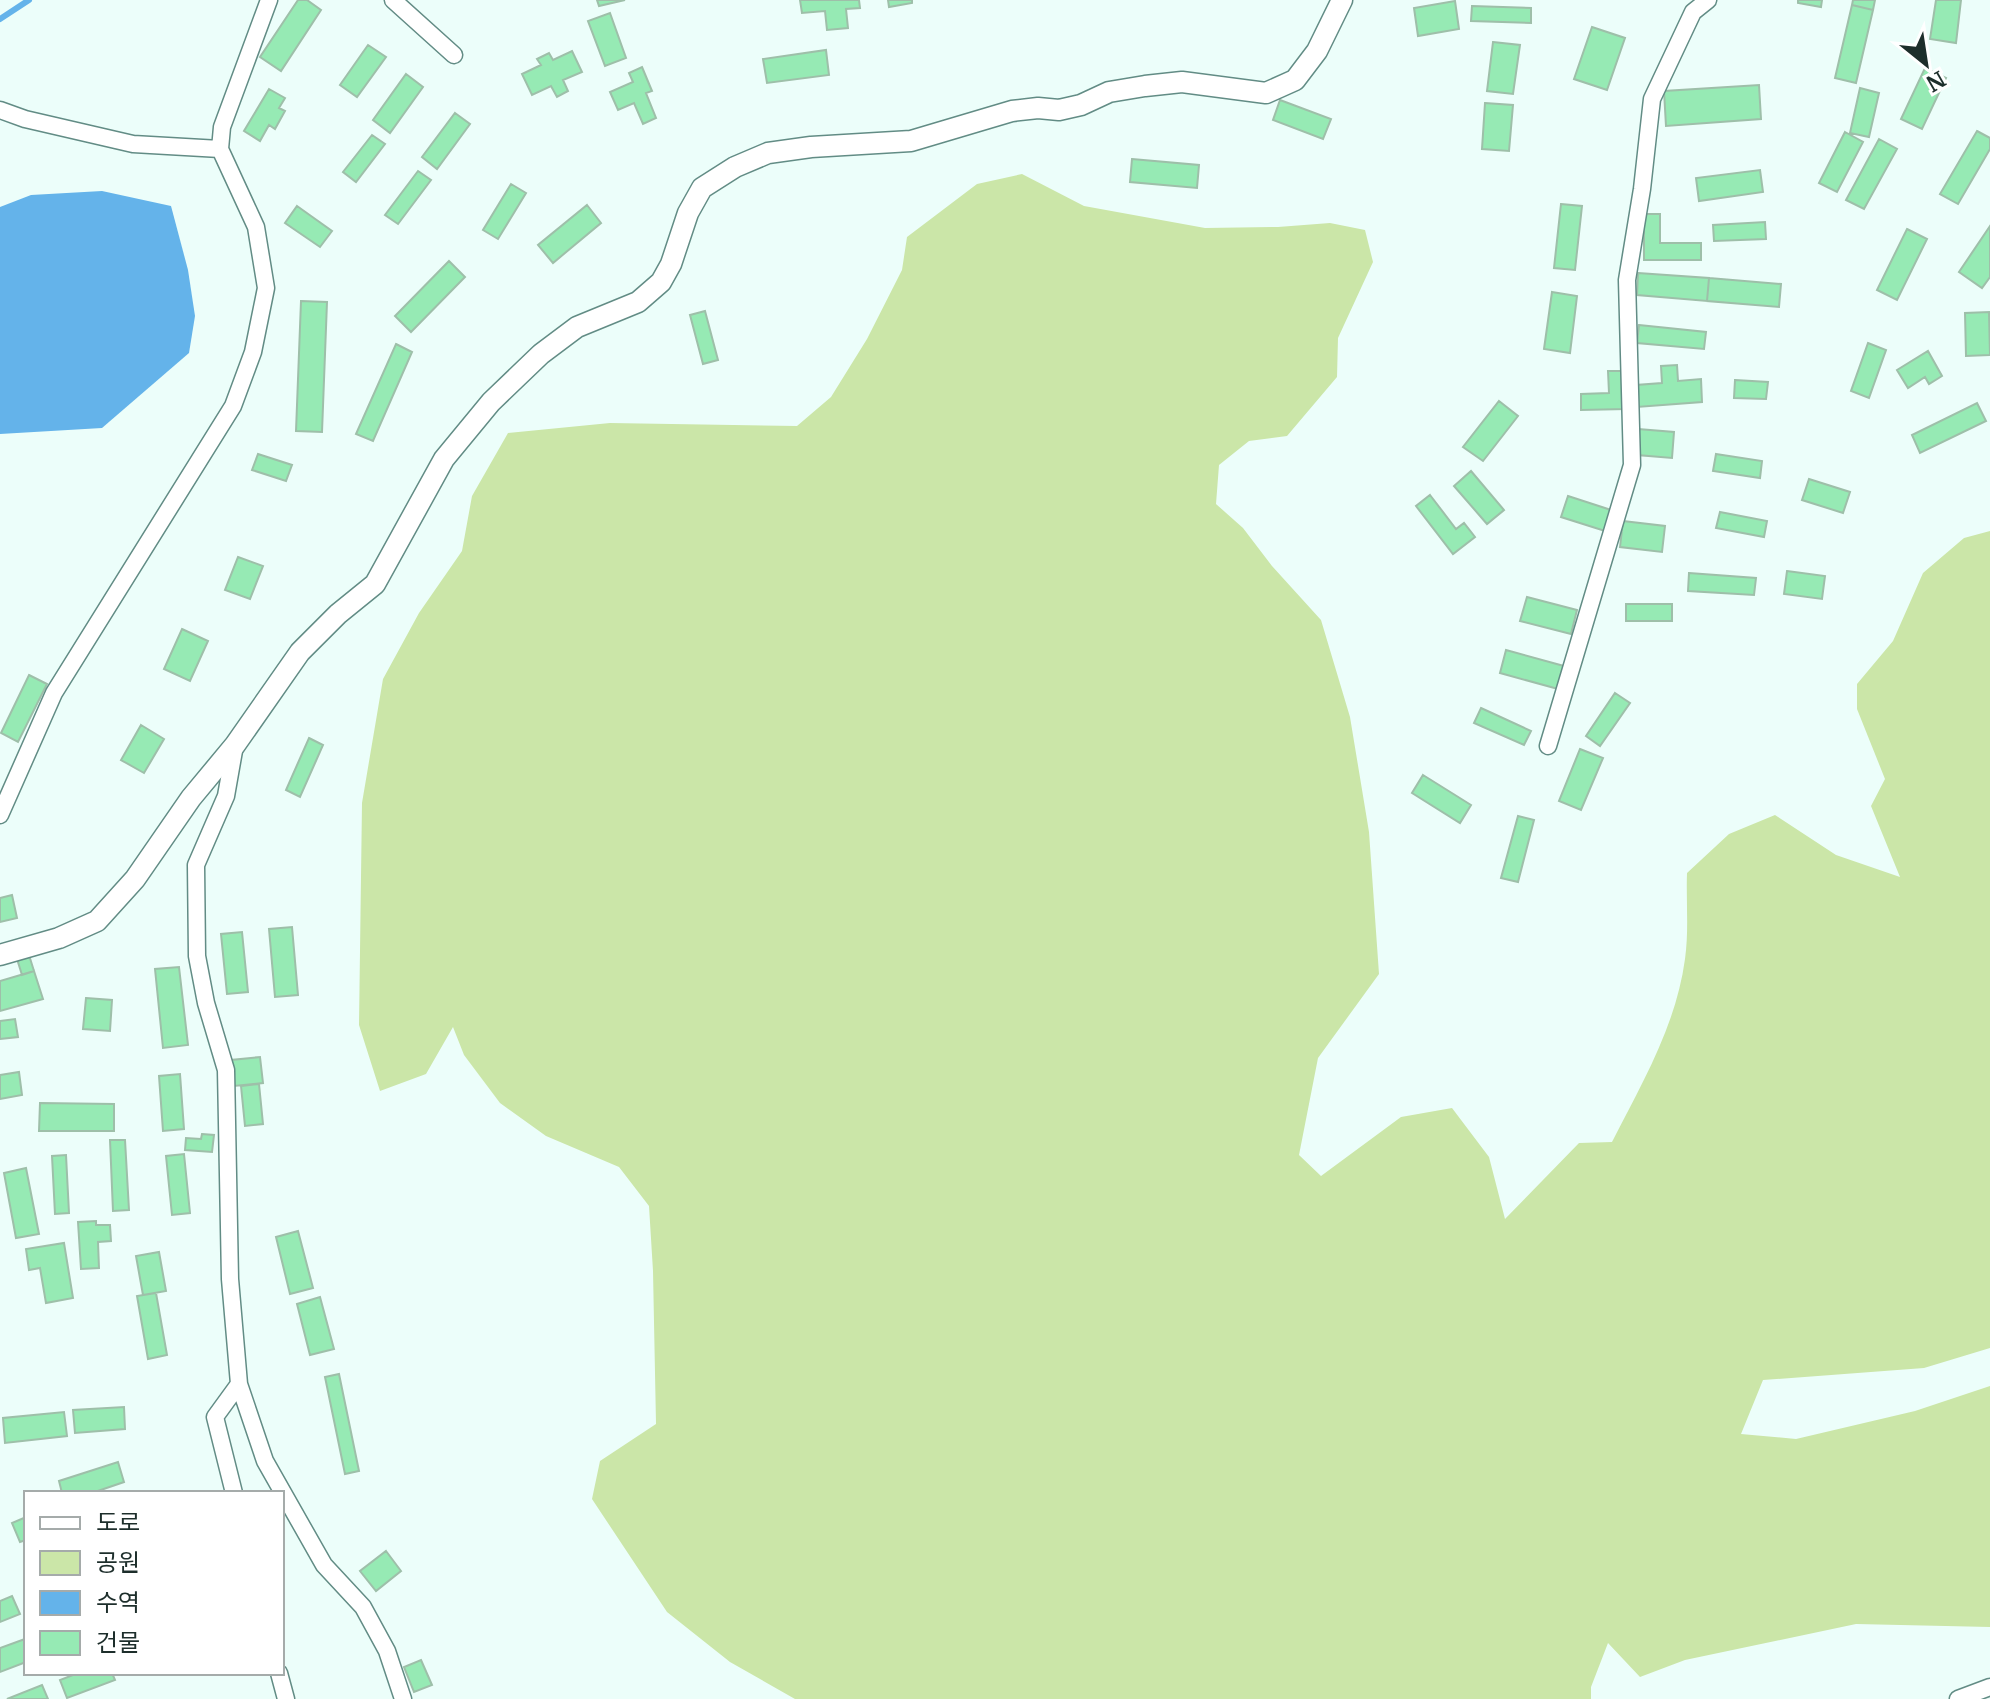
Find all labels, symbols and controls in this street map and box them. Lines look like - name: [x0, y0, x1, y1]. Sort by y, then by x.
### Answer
- north arrow: [1886, 24, 1966, 104]
- text: N: [1921, 65, 1951, 98]
- legend: [24, 1491, 284, 1675]
- text: 도로: [96, 1507, 140, 1538]
- text: 공원: [96, 1547, 140, 1578]
- text: 수역: [96, 1587, 140, 1618]
- text: 건물: [96, 1627, 140, 1658]

